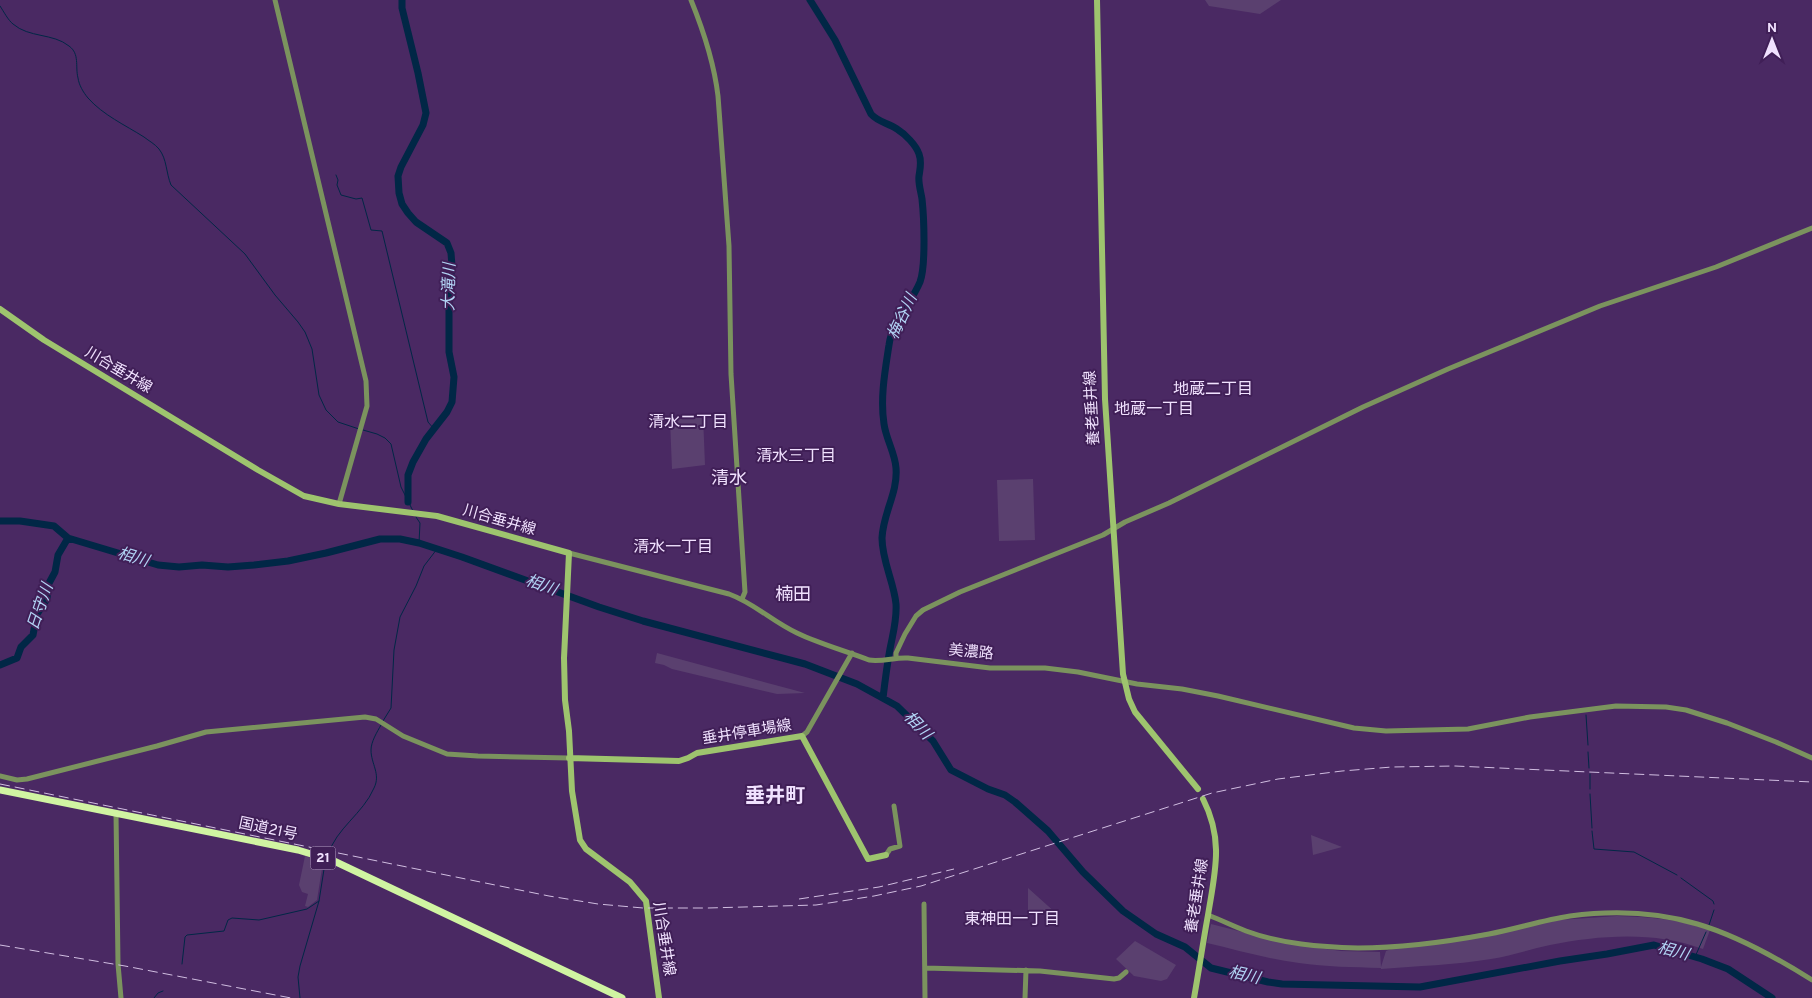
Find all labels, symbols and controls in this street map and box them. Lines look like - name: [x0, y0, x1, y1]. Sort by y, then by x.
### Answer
- north arrow: [1747, 15, 1797, 65]
- text: N: [1767, 20, 1777, 37]
- water label: 大滝川: [440, 261, 460, 311]
- water label: 梅谷川: [884, 289, 923, 343]
- street label: 川合垂井線: [81, 343, 156, 398]
- street label: 養老垂井線: [1081, 370, 1104, 446]
- district label: 地蔵二丁目: [1173, 380, 1253, 400]
- district label: 地蔵一丁目: [1114, 400, 1194, 420]
- district label: 清水二丁目: [648, 413, 728, 433]
- district label: 清水三丁目: [756, 447, 836, 467]
- district label: 清水: [711, 468, 747, 491]
- street label: 川合垂井線: [460, 501, 538, 540]
- district label: 清水一丁目: [633, 538, 713, 558]
- water label: 相川: [115, 544, 153, 573]
- water label: 相川: [523, 571, 561, 602]
- water label: 日守川: [24, 579, 59, 633]
- district label: 楠田: [775, 584, 811, 607]
- street label: 美濃路: [948, 642, 994, 664]
- water label: 相川: [899, 708, 937, 746]
- street label: 垂井停車場線: [701, 716, 793, 749]
- district label: 垂井町: [745, 784, 805, 810]
- street label: 国道21号: [237, 814, 299, 846]
- road number: 21: [310, 846, 336, 870]
- street label: 養老垂井線: [1182, 857, 1213, 935]
- street label: 川合垂井線: [648, 900, 679, 978]
- district label: 東神田一丁目: [964, 910, 1060, 930]
- water label: 相川: [1655, 938, 1693, 966]
- water label: 相川: [1226, 963, 1264, 990]

